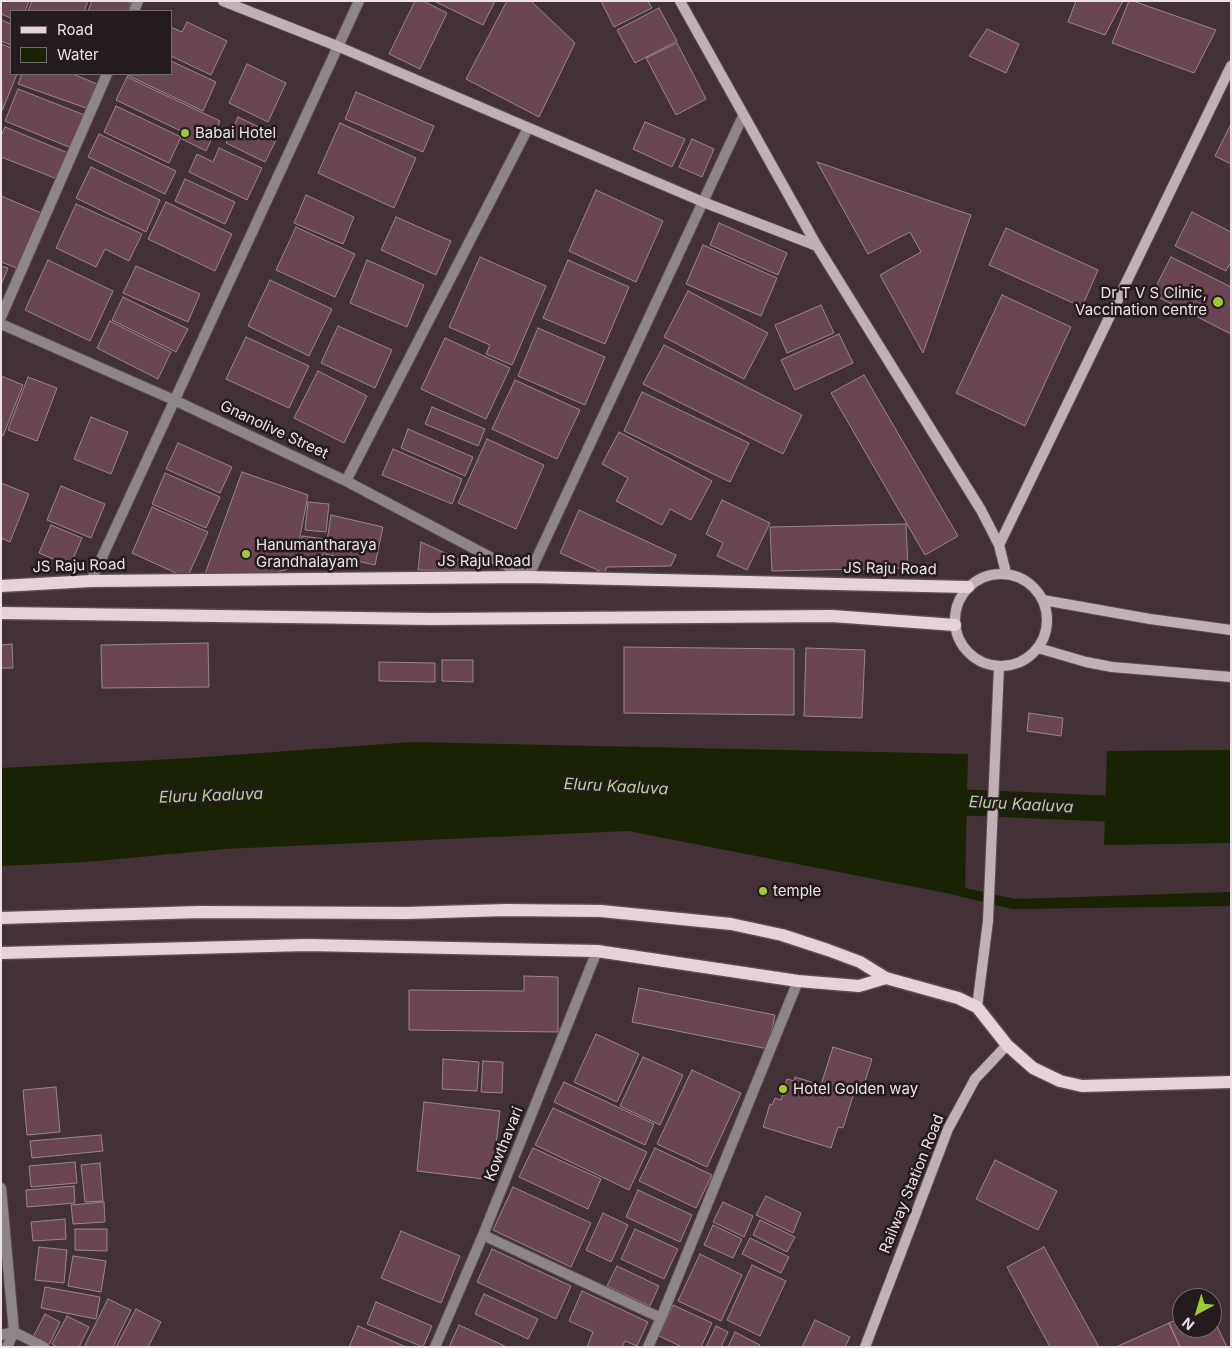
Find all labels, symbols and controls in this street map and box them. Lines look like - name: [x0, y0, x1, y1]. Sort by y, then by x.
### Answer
- legend: [10, 10, 172, 75]
- text: Road: [57, 20, 93, 39]
- text: Water: [57, 45, 99, 64]
- place label: Babai Hotel: [195, 124, 276, 142]
- marker: Babai Hotel: [179, 127, 191, 139]
- place label: Dr T V S Clinic, Vaccination centre: [1075, 284, 1207, 319]
- marker: Dr T V S Clinic, Vaccination centre: [1211, 295, 1225, 309]
- street label: Gnanolive Street: [217, 397, 331, 463]
- place label: Hanumantharaya Grandhalayam: [256, 536, 377, 571]
- marker: Hanumantharaya Grandhalayam: [240, 548, 252, 560]
- street label: JS Raju Road: [437, 552, 531, 570]
- street label: JS Raju Road: [32, 555, 126, 577]
- street label: JS Raju Road: [843, 559, 937, 579]
- water label: Eluru Kaaluva: [563, 775, 669, 799]
- water label: Eluru Kaaluva: [158, 785, 264, 807]
- water label: Eluru Kaaluva: [968, 793, 1074, 817]
- place label: temple: [773, 882, 821, 900]
- marker: temple: [757, 885, 769, 897]
- place label: Hotel Golden way: [793, 1080, 918, 1098]
- marker: Hotel Golden way: [777, 1083, 789, 1095]
- street label: Kowthavari: [481, 1104, 527, 1184]
- street label: Railway Station Road: [876, 1112, 948, 1256]
- north arrow: [1172, 1288, 1222, 1338]
- text: N: [1178, 1314, 1197, 1334]

